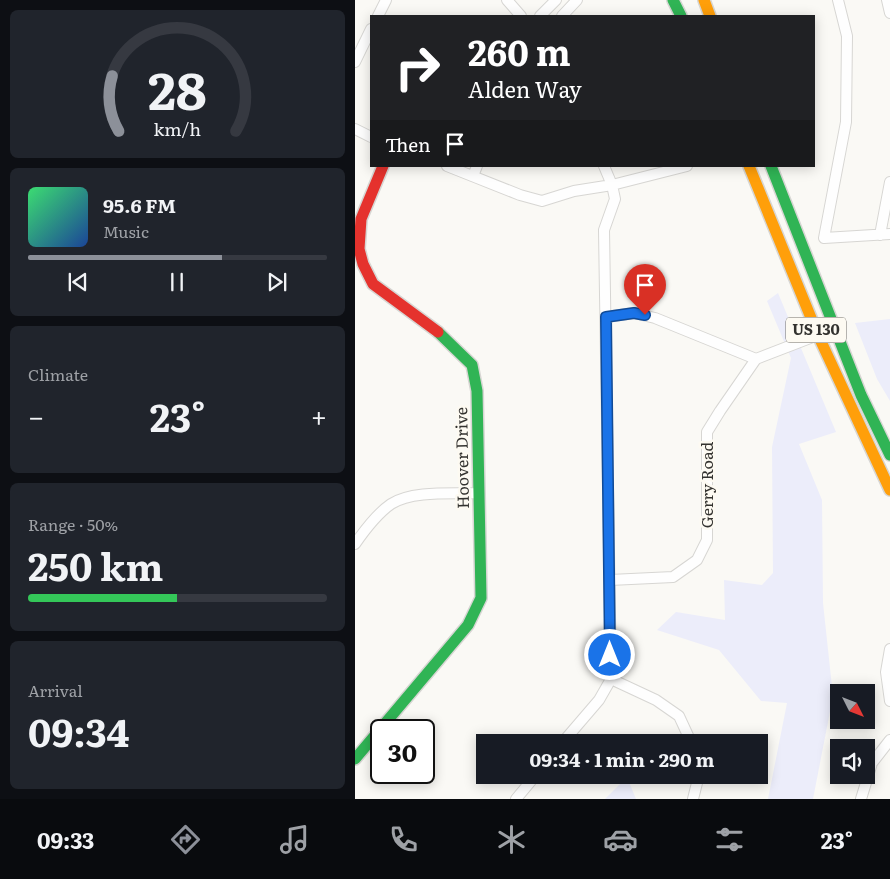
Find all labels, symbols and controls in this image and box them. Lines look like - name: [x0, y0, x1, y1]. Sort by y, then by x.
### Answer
- text: 260 m: [468, 25, 571, 77]
- icon: right: [385, 35, 450, 100]
- text: 28: [148, 49, 207, 126]
- text: Alden Way: [468, 72, 582, 105]
- text: km/h: [154, 115, 201, 142]
- text: Then: [385, 130, 431, 158]
- icon: arrive: [441, 130, 469, 158]
- text: 95.6 FM: [103, 191, 176, 219]
- text: Music: [103, 219, 149, 243]
- pin: [624, 264, 666, 315]
- icon: previous: [64, 268, 92, 296]
- icon: pause: [163, 268, 191, 296]
- icon: next: [263, 268, 291, 296]
- icon: arrive: [631, 271, 659, 299]
- road number: US 130: [786, 318, 846, 342]
- text: Climate: [28, 362, 88, 386]
- text: 23°: [150, 387, 205, 444]
- text: −: [28, 394, 44, 436]
- text: +: [311, 394, 327, 436]
- street label: Hoover Drive: [448, 407, 474, 509]
- street label: Gerry Road: [694, 442, 718, 528]
- text: Range · 50%: [28, 512, 118, 536]
- text: 250 km: [28, 536, 163, 593]
- position arrow: [583, 628, 635, 680]
- text: Arrival: [28, 678, 83, 702]
- north arrow: [830, 684, 875, 729]
- map controls: [830, 684, 875, 784]
- text: 09:34: [28, 702, 130, 759]
- speed limit sign: 30: [370, 719, 435, 784]
- button: sound: [830, 739, 875, 784]
- text: 09:34 · 1 min · 290 m: [530, 745, 714, 773]
- icon: directions: [168, 822, 203, 857]
- icon: music: [277, 822, 312, 857]
- icon: phone: [386, 822, 421, 857]
- icon: climate: [494, 822, 529, 857]
- icon: car: [603, 822, 638, 857]
- icon: filters: [712, 822, 747, 857]
- text: 09:33: [37, 823, 94, 856]
- text: 23°: [821, 823, 853, 856]

